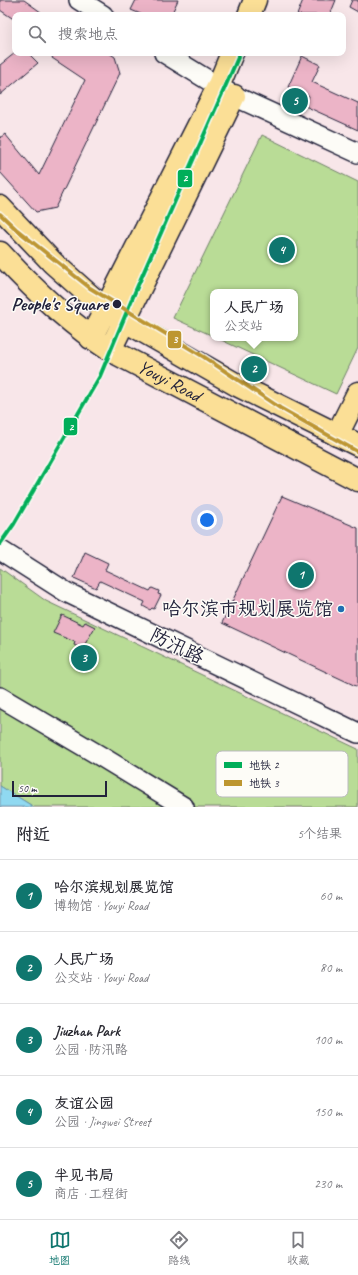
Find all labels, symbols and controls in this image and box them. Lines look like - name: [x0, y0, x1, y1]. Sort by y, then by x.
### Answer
- search box: [12, 12, 346, 56]
- icon: search: [26, 23, 48, 45]
- text: 搜索地点: [58, 25, 118, 44]
- pin: 5: [282, 86, 308, 116]
- line badge: 2: [177, 169, 193, 188]
- text: 2: [183, 171, 189, 185]
- pin: 4: [269, 235, 295, 265]
- popup: [210, 289, 298, 341]
- place label: People's Square: [11, 292, 110, 316]
- marker: People's Square: [111, 298, 123, 310]
- text: 人民广场: [224, 298, 284, 317]
- text: 公交站: [224, 318, 263, 334]
- line badge: 3: [167, 330, 182, 349]
- text: 3: [173, 332, 179, 346]
- pin: 2: [241, 354, 267, 384]
- street label: Youyi Road: [134, 355, 208, 409]
- line badge: 2: [63, 417, 78, 436]
- text: 2: [69, 420, 75, 434]
- your location: [197, 510, 217, 530]
- pin: 1: [288, 560, 314, 590]
- place label: 哈尔滨市规划展览馆: [162, 597, 333, 621]
- marker: 哈尔滨市规划展览馆: [336, 604, 346, 614]
- street label: 防汛路: [146, 623, 208, 669]
- pin: 3: [71, 643, 97, 673]
- legend: [216, 751, 348, 797]
- text: 地铁 2: [249, 758, 280, 772]
- text: 地铁 3: [249, 776, 280, 790]
- scale bar: [12, 779, 107, 798]
- text: 50 m: [18, 781, 37, 795]
- text: 附近: [16, 824, 50, 845]
- text: 5个结果: [297, 826, 342, 842]
- text: 哈尔滨规划展览馆: [54, 878, 174, 897]
- text: 1: [26, 888, 32, 904]
- text: 60 m: [320, 888, 342, 904]
- text: 博物馆 · Youyi Road: [54, 898, 148, 914]
- text: 人民广场: [54, 950, 114, 969]
- text: 2: [26, 960, 32, 976]
- text: 80 m: [320, 960, 342, 976]
- text: 公交站 · Youyi Road: [54, 970, 148, 986]
- text: Jiuzhan Park: [54, 1022, 120, 1041]
- text: 3: [26, 1032, 32, 1048]
- text: 100 m: [314, 1032, 342, 1048]
- text: 公园 · 防汛路: [54, 1042, 128, 1058]
- text: 友谊公园: [54, 1094, 114, 1113]
- text: 4: [26, 1104, 32, 1120]
- text: 150 m: [314, 1104, 342, 1120]
- text: 公园 · Jingwei Street: [54, 1114, 151, 1130]
- text: 半见书局: [54, 1166, 114, 1185]
- text: 5: [26, 1176, 32, 1192]
- text: 230 m: [314, 1176, 342, 1192]
- text: 商店 · 工程街: [54, 1186, 128, 1202]
- tab: 地图: [49, 1229, 71, 1267]
- tab: 路线: [168, 1229, 190, 1267]
- tab: 收藏: [287, 1229, 309, 1267]

